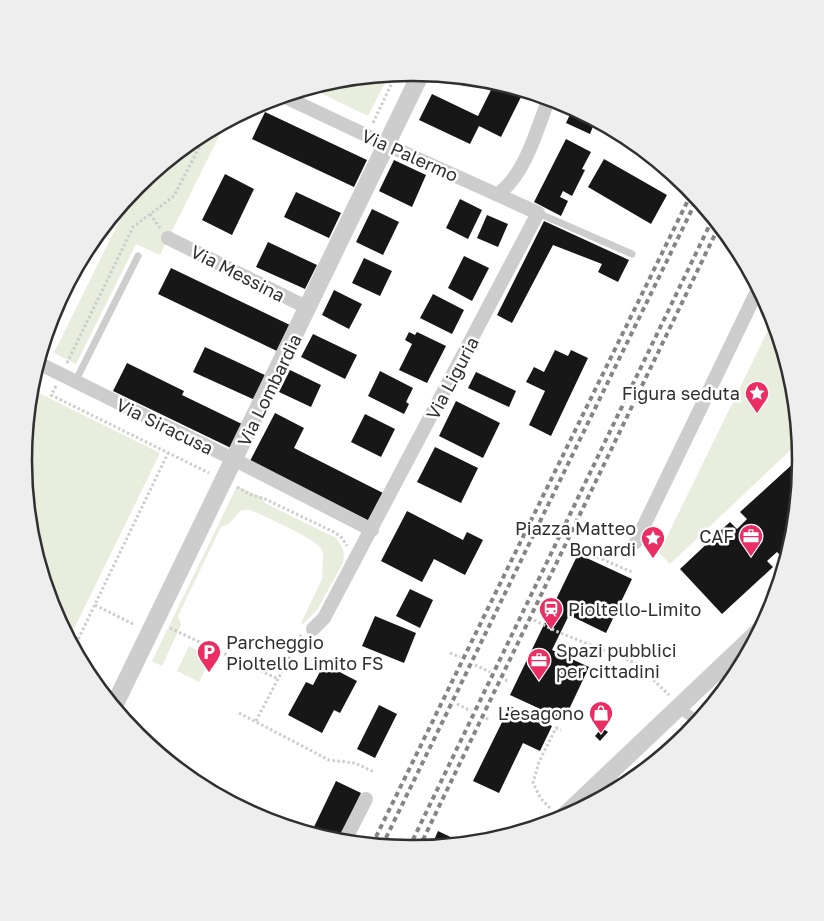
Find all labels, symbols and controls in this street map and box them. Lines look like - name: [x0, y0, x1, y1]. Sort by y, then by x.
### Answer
- street label: Via Palermo: [358, 124, 462, 186]
- street label: Via Messina: [187, 240, 289, 306]
- street label: Via Lombardia: [232, 330, 306, 450]
- street label: Via Liguria: [421, 333, 483, 423]
- place icon: Figura seduta: [744, 380, 770, 414]
- place label: Figura seduta: [622, 382, 740, 404]
- street label: Via Siracusa: [113, 393, 217, 459]
- place label: Piazza Matteo Bonardi: [515, 517, 636, 560]
- office icon: CAF: [738, 523, 764, 557]
- place icon: Piazza Matteo Bonardi: [640, 525, 666, 559]
- place label: CAF: [699, 525, 734, 547]
- station icon: Pioltello-Limito: [538, 596, 564, 630]
- place label: Pioltello-Limito: [568, 598, 701, 620]
- place label: Parcheggio Pioltello Limito FS: [226, 631, 383, 674]
- parking icon: Parcheggio Pioltello Limito FS: [196, 639, 222, 673]
- place label: Spazi pubblici per cittadini: [556, 639, 677, 682]
- office icon: Spazi pubblici per cittadini: [526, 647, 552, 681]
- shop icon: L'esagono: [588, 700, 614, 734]
- place label: L'esagono: [498, 702, 584, 724]

